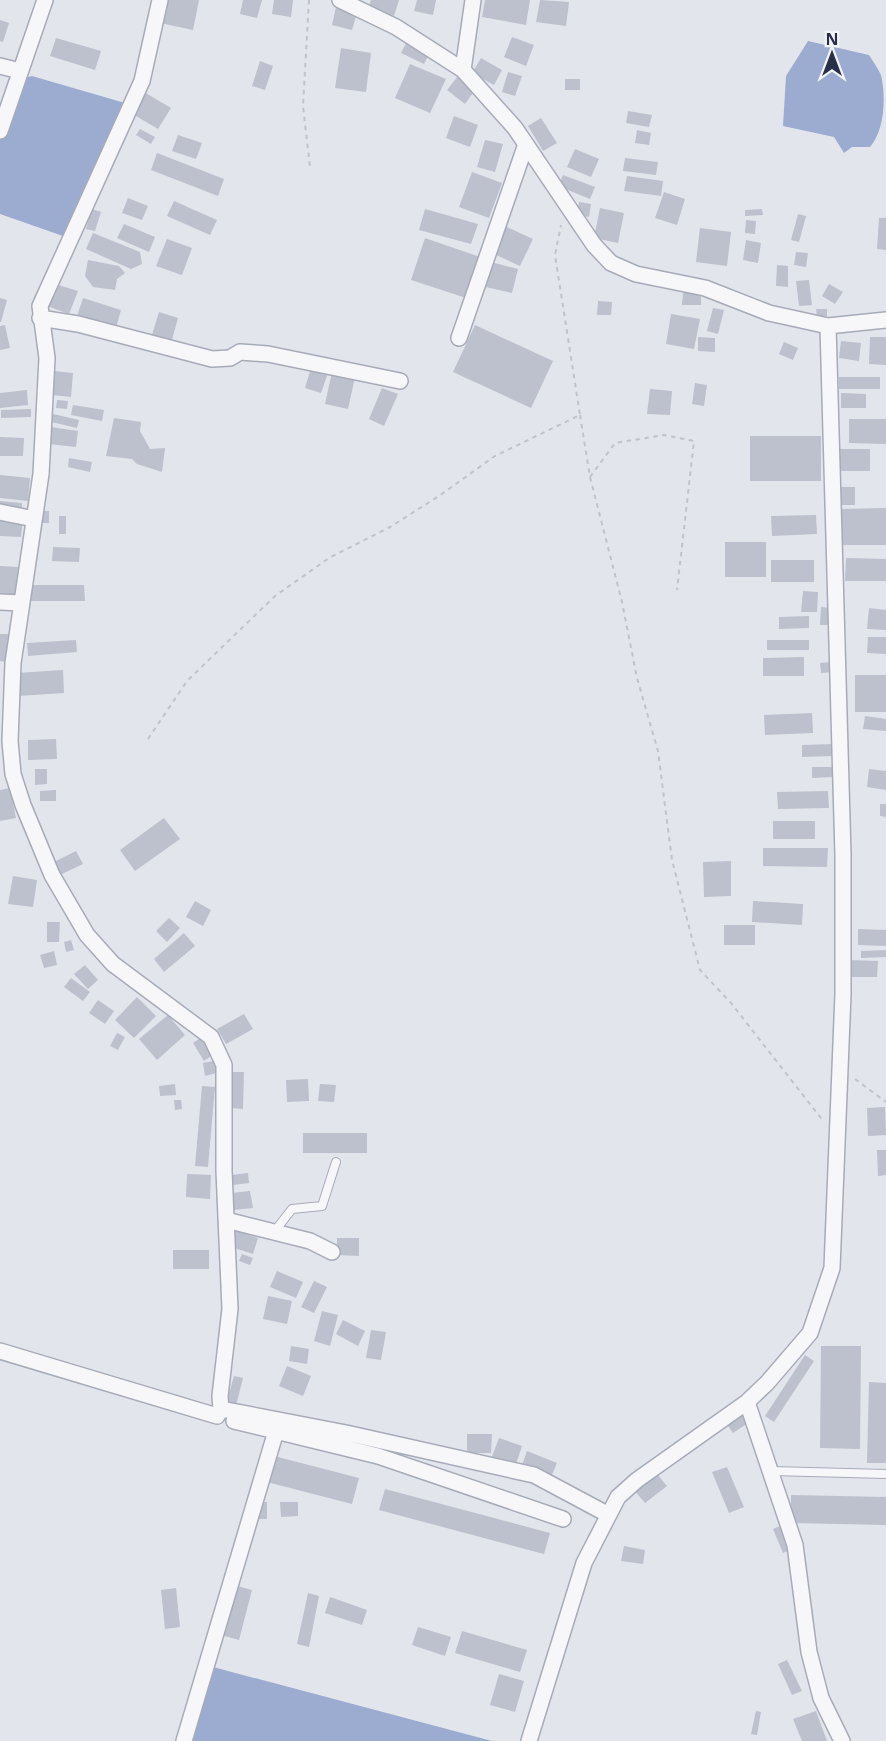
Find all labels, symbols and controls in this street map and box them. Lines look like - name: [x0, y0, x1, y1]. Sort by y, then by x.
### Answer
- north arrow: [802, 24, 862, 84]
- text: N: [825, 28, 839, 50]

